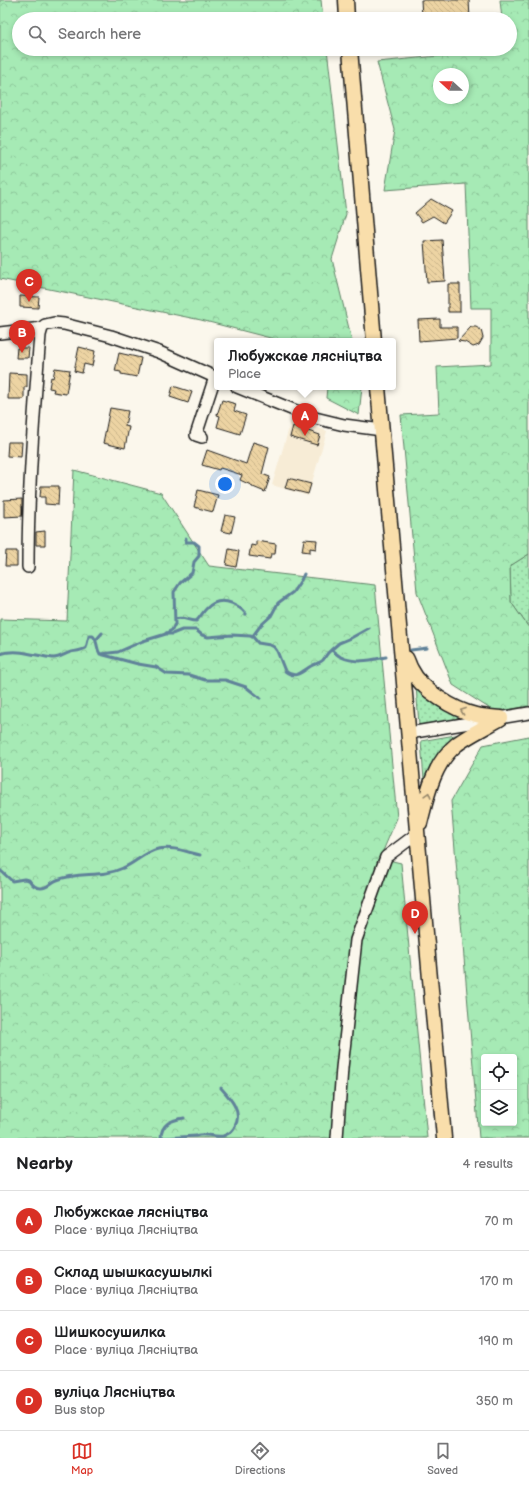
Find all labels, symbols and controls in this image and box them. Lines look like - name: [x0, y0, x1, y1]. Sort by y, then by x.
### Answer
- search box: [12, 12, 517, 56]
- icon: search: [26, 23, 48, 45]
- text: Search here: [58, 25, 141, 44]
- north arrow: [433, 68, 469, 104]
- pin: C: [16, 269, 42, 302]
- pin: B: [9, 320, 35, 353]
- popup: [214, 338, 396, 390]
- text: Любужскае лясніцтва: [228, 347, 382, 366]
- text: Place: [228, 366, 261, 382]
- pin: A: [292, 403, 318, 436]
- your location: [215, 474, 235, 494]
- one-way arrow: [460, 707, 467, 715]
- one-way arrow: [423, 792, 432, 799]
- pin: D: [402, 901, 428, 934]
- map controls: [481, 1054, 517, 1126]
- button: locate: [481, 1054, 517, 1090]
- button: layers: [481, 1090, 517, 1126]
- text: Nearby: [16, 1154, 73, 1174]
- text: 4 results: [463, 1156, 513, 1172]
- text: Любужскае лясніцтва: [54, 1203, 208, 1222]
- text: A: [25, 1213, 33, 1229]
- text: 70 m: [485, 1213, 513, 1229]
- text: Place · вуліца Лясніцтва: [54, 1222, 198, 1238]
- text: Склад шышкасушылкі: [54, 1263, 212, 1282]
- text: B: [24, 1273, 34, 1289]
- text: 170 m: [480, 1273, 513, 1289]
- text: Place · вуліца Лясніцтва: [54, 1282, 198, 1298]
- text: Шишкосушилка: [54, 1323, 166, 1342]
- text: C: [24, 1333, 34, 1349]
- text: 190 m: [479, 1333, 513, 1349]
- text: Place · вуліца Лясніцтва: [54, 1342, 198, 1358]
- text: вуліца Лясніцтва: [54, 1383, 175, 1402]
- text: D: [24, 1393, 34, 1409]
- text: 350 m: [476, 1393, 513, 1409]
- text: Bus stop: [54, 1402, 105, 1418]
- tab: Map: [71, 1440, 93, 1477]
- tab: Directions: [235, 1440, 285, 1477]
- tab: Saved: [427, 1440, 458, 1477]

